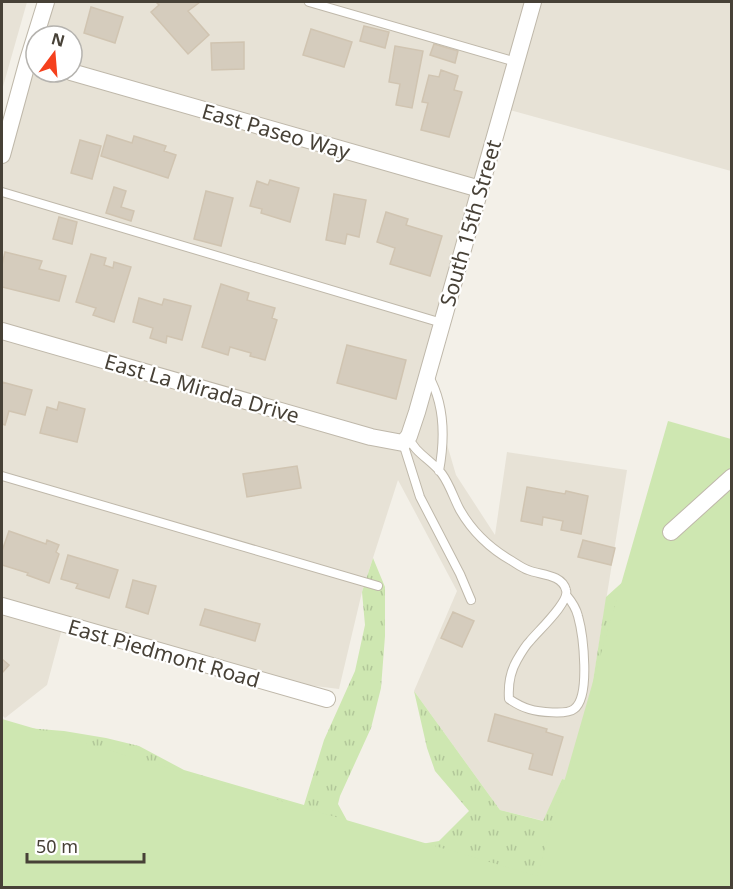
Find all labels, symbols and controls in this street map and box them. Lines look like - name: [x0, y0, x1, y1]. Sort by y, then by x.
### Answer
- north arrow: [24, 24, 84, 84]
- text: N: [49, 27, 67, 52]
- street label: East Paseo Way: [199, 96, 354, 166]
- street label: South 15th Street: [433, 136, 507, 309]
- street label: East La Mirada Drive: [101, 347, 303, 429]
- street label: East Piedmont Road: [65, 612, 263, 694]
- scale bar: [27, 826, 144, 864]
- text: 50 m: [36, 834, 78, 858]

